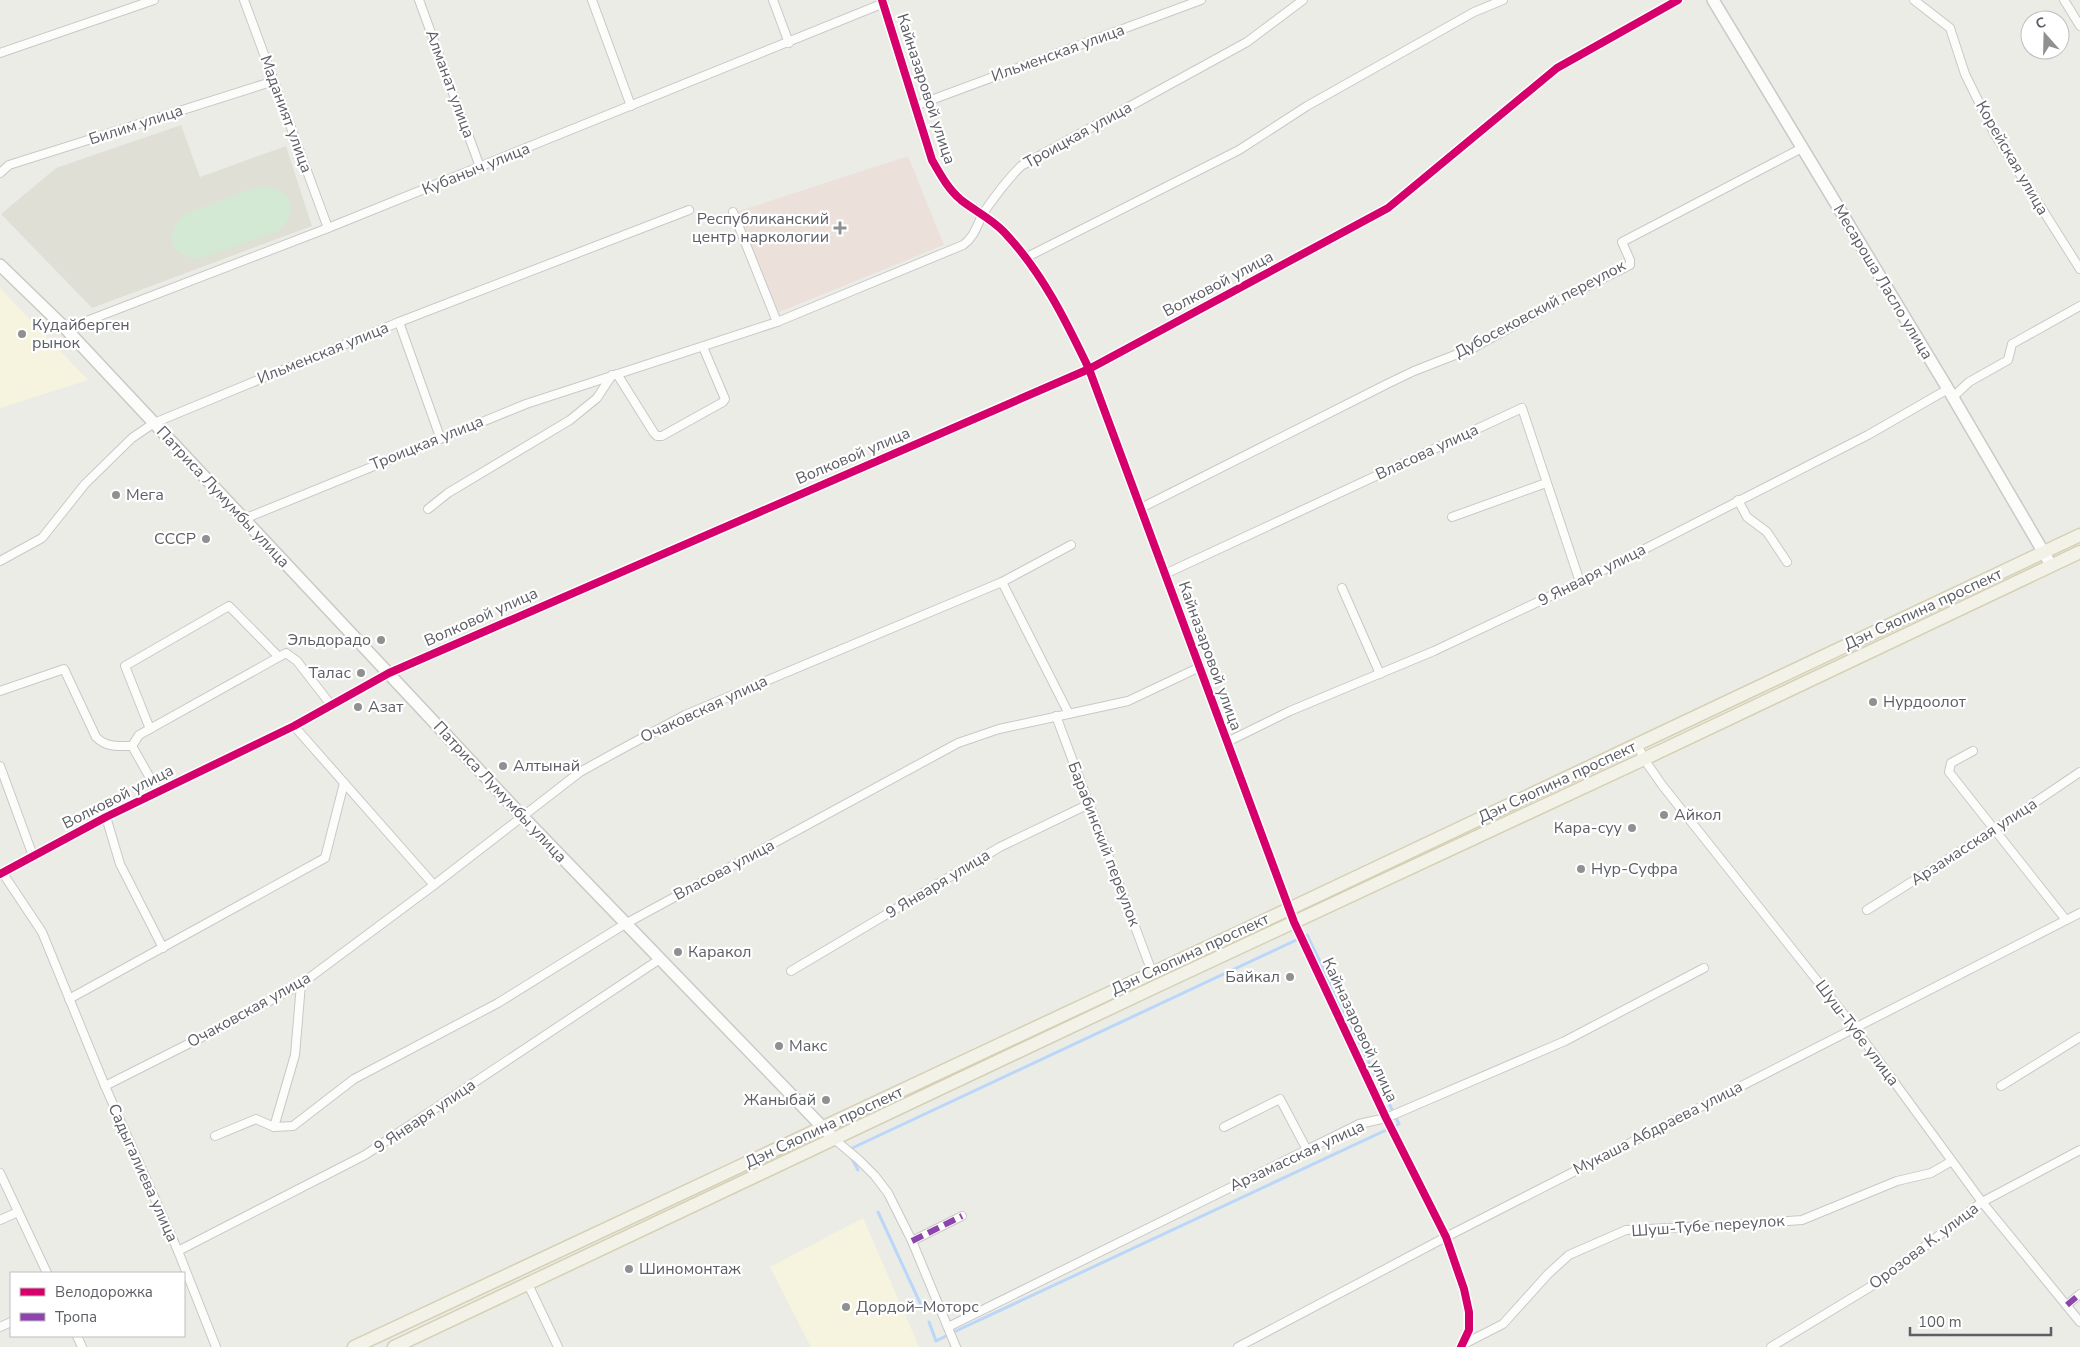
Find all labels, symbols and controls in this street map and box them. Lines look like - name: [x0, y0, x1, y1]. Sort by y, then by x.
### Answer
- north arrow: [2020, 10, 2070, 60]
- street label: Кайназаровой улица: [891, 11, 961, 167]
- text: С: [2033, 13, 2049, 34]
- street label: Ильменская улица: [988, 19, 1128, 87]
- street label: Алманат улица: [420, 27, 480, 141]
- street label: Маданият улица: [255, 52, 317, 176]
- street label: Троицкая улица: [1020, 96, 1136, 174]
- street label: Корейская улица: [1970, 97, 2054, 219]
- street label: Билим улица: [86, 99, 186, 151]
- street label: Кубаныч улица: [419, 137, 533, 201]
- street label: Месароша Ласло улица: [1828, 200, 1938, 364]
- place label: Республиканский центр наркологии: [692, 208, 829, 248]
- marker: Республиканский центр наркологии: [833, 221, 847, 235]
- street label: Волковой улица: [1159, 246, 1277, 322]
- street label: Дубосековский переулок: [1451, 254, 1630, 363]
- place label: Кудайберген рынок: [32, 314, 130, 354]
- street label: Ильменская улица: [254, 317, 392, 389]
- marker: Кудайберген рынок: [16, 328, 28, 340]
- street label: Троицкая улица: [367, 410, 487, 476]
- street label: Власова улица: [1372, 418, 1482, 486]
- street label: Патриса Лумумбы улица: [151, 421, 295, 573]
- street label: Волковой улица: [792, 422, 914, 490]
- place label: Мега: [126, 484, 164, 506]
- marker: Мега: [110, 489, 122, 501]
- place label: СССР: [154, 528, 196, 550]
- marker: СССР: [200, 533, 212, 545]
- street label: 9 Января улица: [1534, 538, 1650, 612]
- street label: Дэн Сяопина проспект: [1840, 562, 2006, 655]
- street label: Кайназаровой улица: [1173, 578, 1247, 734]
- street label: Волковой улица: [421, 582, 541, 652]
- place label: Эльдорадо: [287, 629, 371, 651]
- marker: Эльдорадо: [375, 634, 387, 646]
- place label: Талас: [309, 662, 351, 684]
- marker: Талас: [355, 667, 367, 679]
- street label: Очаковская улица: [637, 670, 771, 748]
- place label: Нурдоолот: [1883, 691, 1967, 713]
- place label: Азат: [368, 696, 404, 718]
- marker: Нурдоолот: [1867, 696, 1879, 708]
- marker: Азат: [352, 701, 364, 713]
- street label: Патриса Лумумбы улица: [428, 716, 572, 868]
- street label: Дэн Сяопина проспект: [1474, 735, 1640, 828]
- place label: Алтынай: [513, 755, 580, 777]
- street label: Волковой улица: [59, 759, 177, 835]
- street label: Барабинский переулок: [1062, 759, 1146, 930]
- marker: Алтынай: [497, 760, 509, 772]
- street label: Арзамасская улица: [1907, 793, 2041, 891]
- place label: Айкол: [1674, 804, 1722, 826]
- marker: Айкол: [1658, 809, 1670, 821]
- place label: Кара-суу: [1554, 817, 1623, 839]
- marker: Кара-суу: [1626, 822, 1638, 834]
- street label: Власова улица: [670, 834, 778, 906]
- street label: 9 Января улица: [882, 844, 994, 924]
- place label: Нур-Суфра: [1591, 858, 1678, 880]
- marker: Нур-Суфра: [1575, 863, 1587, 875]
- street label: Дэн Сяопина проспект: [1107, 907, 1273, 1000]
- place label: Каракол: [688, 941, 752, 963]
- marker: Каракол: [672, 946, 684, 958]
- street label: Кайназаровой улица: [1317, 954, 1403, 1106]
- place label: Байкал: [1225, 966, 1280, 988]
- street label: Очаковская улица: [183, 967, 315, 1053]
- marker: Байкал: [1284, 971, 1296, 983]
- street label: Шуш-Тубе улица: [1810, 976, 1904, 1090]
- place label: Макс: [789, 1035, 828, 1057]
- marker: Макс: [773, 1040, 785, 1052]
- street label: 9 Января улица: [370, 1074, 480, 1158]
- street label: Мукаша Абдраева улица: [1570, 1076, 1746, 1180]
- street label: Дэн Сяопина проспект: [741, 1080, 907, 1173]
- place label: Жаныбай: [744, 1089, 816, 1111]
- marker: Жаныбай: [820, 1094, 832, 1106]
- street label: Садыгалиева улица: [103, 1100, 183, 1246]
- street label: Арзамасская улица: [1226, 1115, 1368, 1197]
- street label: Орозова К. улица: [1865, 1197, 1983, 1295]
- street label: Шуш-Тубе переулок: [1631, 1210, 1786, 1242]
- place label: Шиномонтаж: [639, 1258, 741, 1280]
- marker: Шиномонтаж: [623, 1263, 635, 1275]
- legend: [10, 1272, 185, 1337]
- text: Велодорожка: [55, 1282, 153, 1302]
- place label: Дордой–Моторс: [856, 1296, 979, 1318]
- marker: Дордой–Моторс: [840, 1301, 852, 1313]
- scale bar: [1910, 1304, 2051, 1336]
- text: Тропа: [55, 1307, 97, 1327]
- text: 100 m: [1918, 1312, 1962, 1332]

